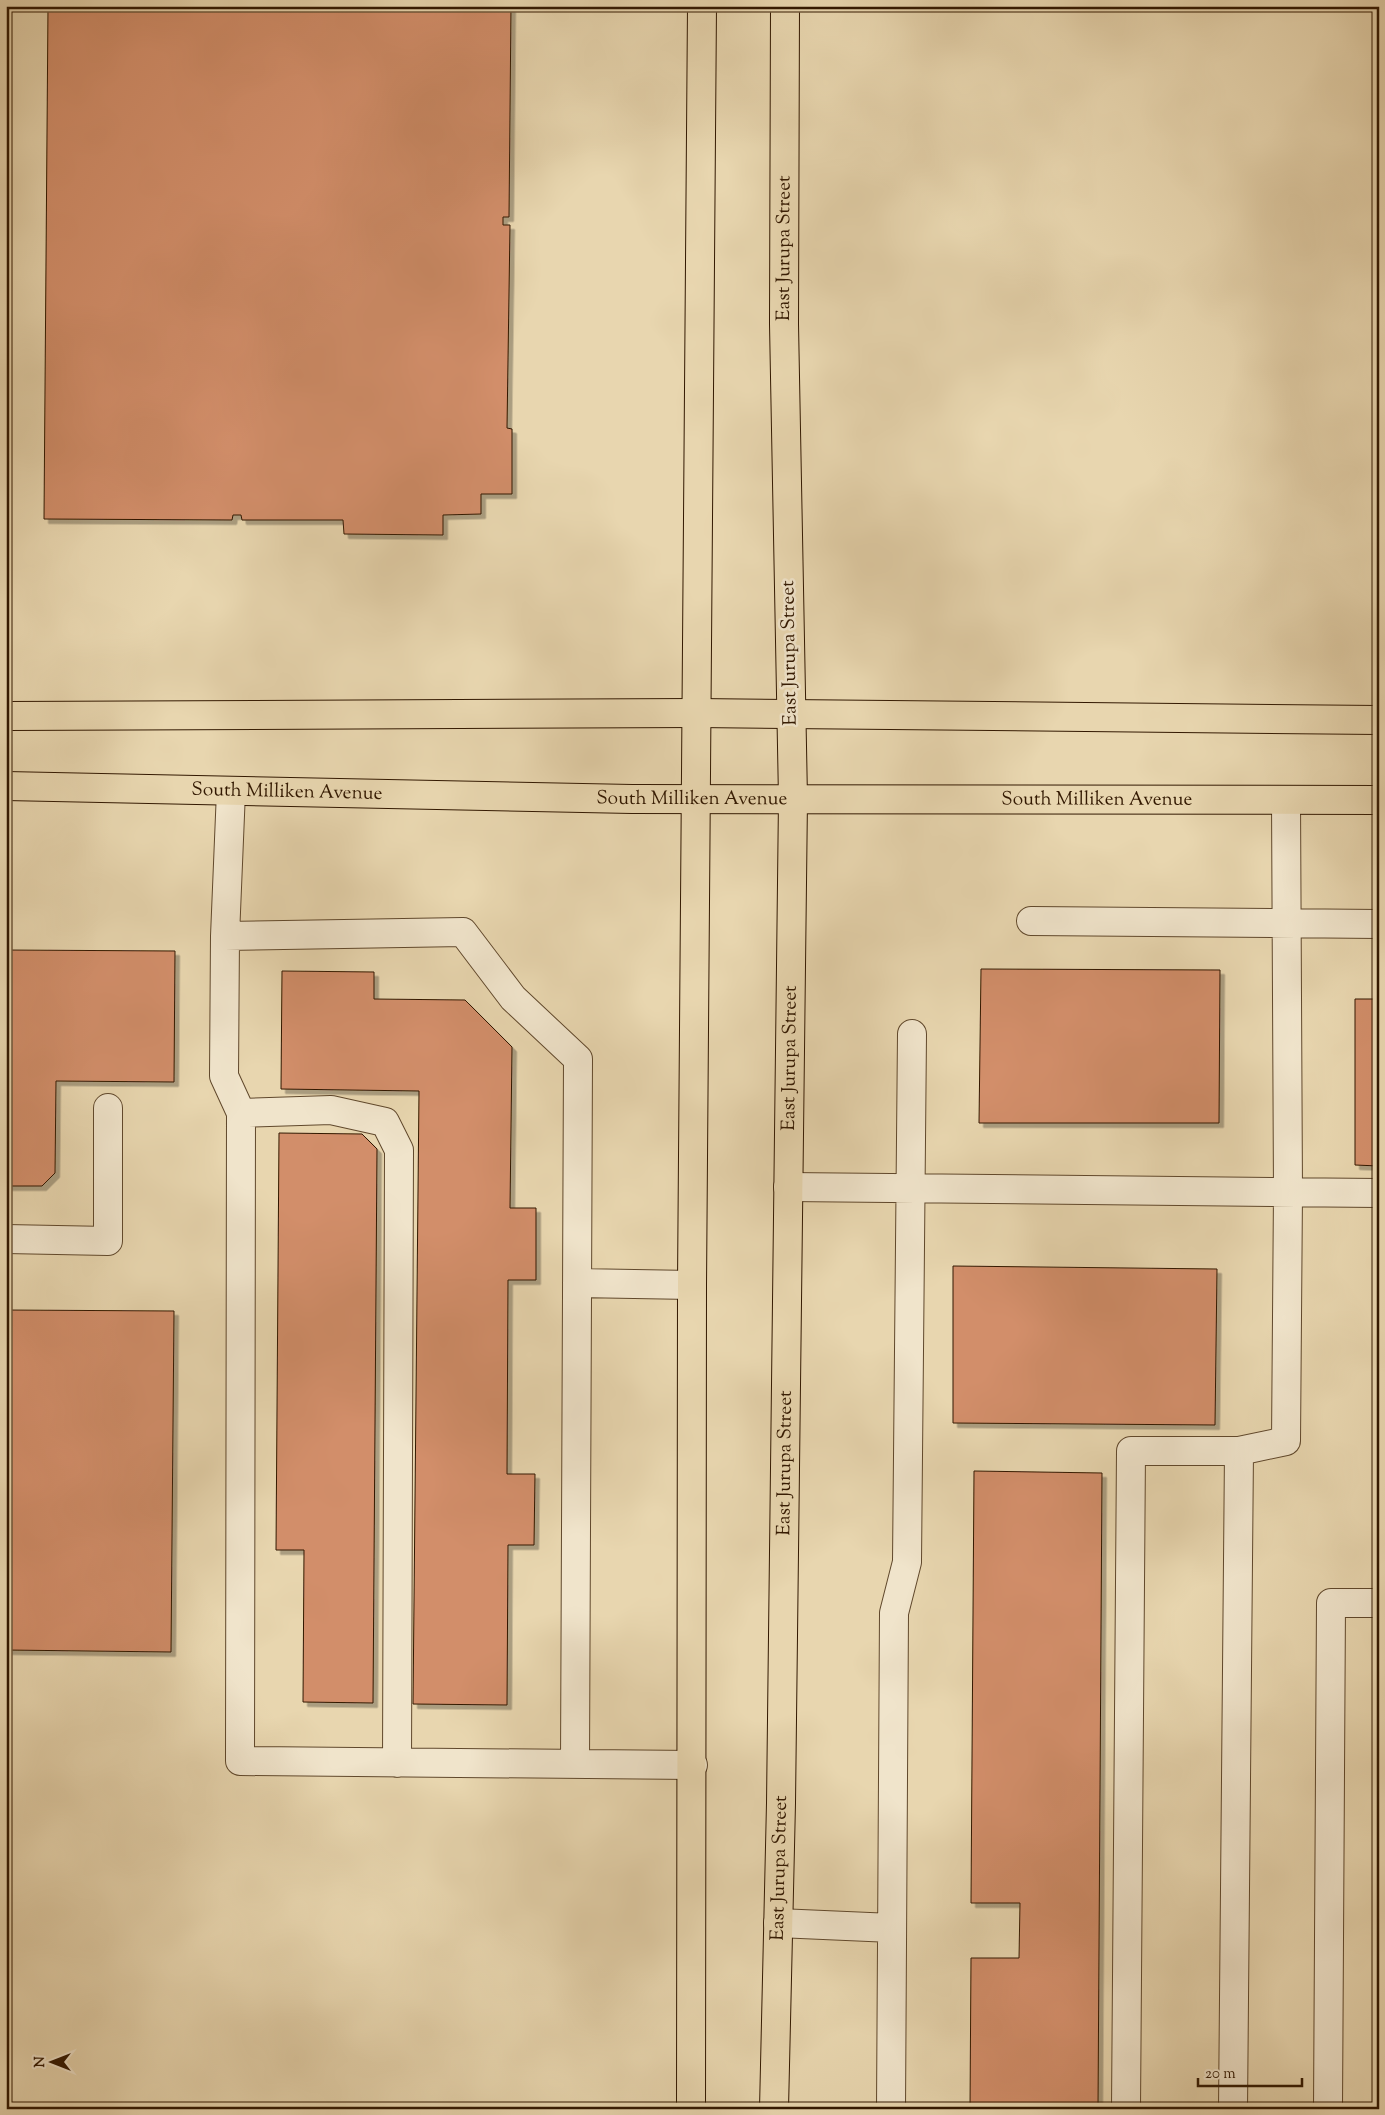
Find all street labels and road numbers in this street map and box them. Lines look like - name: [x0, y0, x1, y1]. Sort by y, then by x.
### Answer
- street label: East Jurupa Street: [771, 175, 798, 321]
- street label: East Jurupa Street: [775, 580, 805, 726]
- street label: South Milliken Avenue: [191, 776, 383, 807]
- street label: South Milliken Avenue: [596, 785, 788, 813]
- street label: South Milliken Avenue: [1001, 786, 1193, 813]
- street label: East Jurupa Street: [776, 985, 804, 1131]
- street label: East Jurupa Street: [771, 1390, 799, 1536]
- street label: East Jurupa Street: [764, 1795, 795, 1941]

